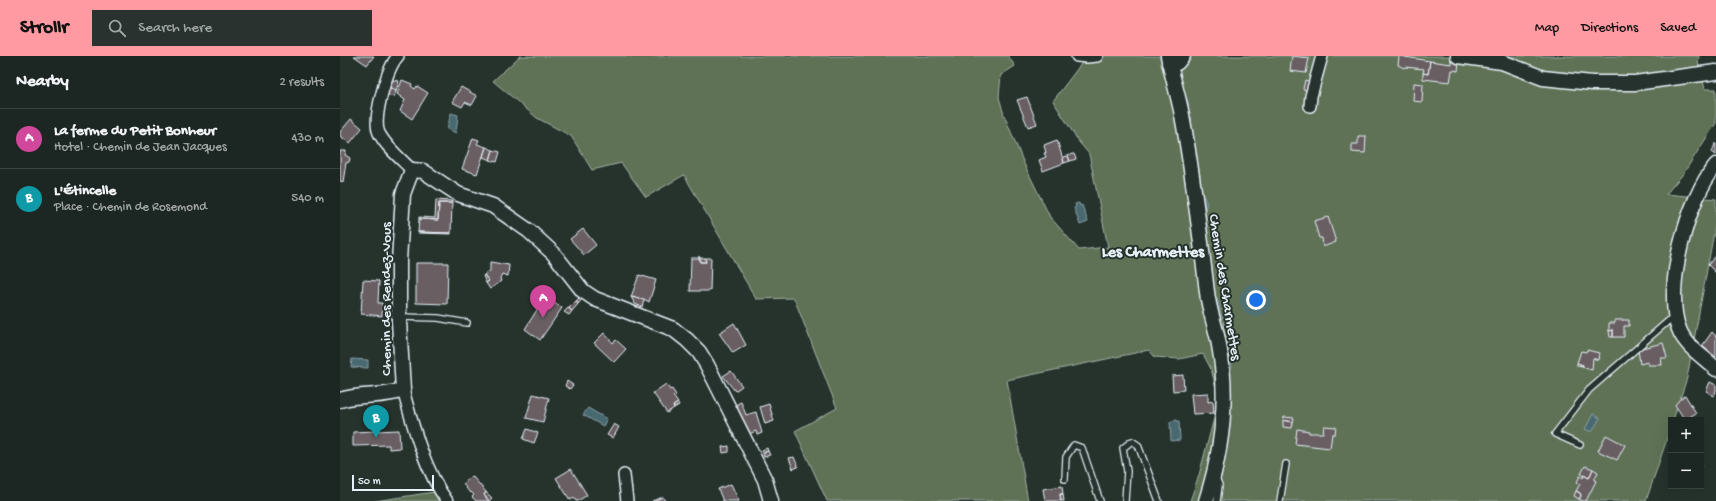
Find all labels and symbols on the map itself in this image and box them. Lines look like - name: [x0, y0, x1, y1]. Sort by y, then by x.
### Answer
- street label: Chemin des Charmettes: [1204, 213, 1245, 362]
- street label: Chemin des Rendez-Vous: [378, 222, 396, 376]
- district label: Les Charmettes: [1102, 244, 1205, 263]
- pin: A: [530, 285, 556, 318]
- your location: [1246, 290, 1266, 310]
- pin: B: [363, 405, 389, 438]
- scale bar: [352, 473, 434, 492]

